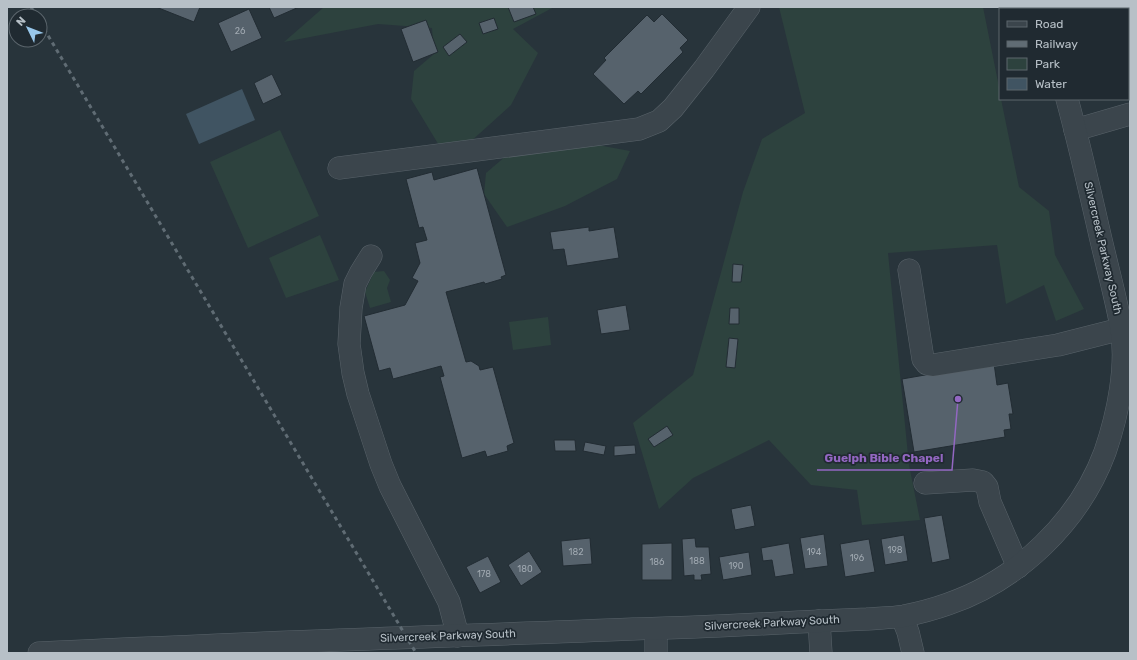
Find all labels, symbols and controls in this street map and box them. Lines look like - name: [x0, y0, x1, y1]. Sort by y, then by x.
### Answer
- north arrow: [8, 8, 48, 48]
- legend: [999, 8, 1129, 100]
- text: N: [14, 14, 29, 29]
- text: Road: [1035, 17, 1063, 31]
- house number: 26: [235, 26, 246, 36]
- text: Railway: [1035, 37, 1078, 51]
- text: Park: [1035, 57, 1061, 71]
- text: Water: [1035, 77, 1067, 91]
- street label: Silvercreek Parkway South: [1081, 180, 1125, 316]
- callout: Guelph Bible Chapel: [817, 446, 952, 470]
- text: Guelph Bible Chapel: [825, 451, 943, 465]
- house number: 198: [888, 545, 903, 555]
- house number: 182: [569, 547, 583, 557]
- house number: 194: [807, 547, 822, 557]
- house number: 196: [850, 553, 865, 563]
- house number: 188: [689, 556, 705, 566]
- house number: 186: [649, 557, 665, 567]
- house number: 190: [729, 561, 744, 571]
- house number: 180: [517, 564, 533, 574]
- house number: 178: [477, 569, 491, 579]
- street label: Silvercreek Parkway South: [704, 613, 840, 633]
- street label: Silvercreek Parkway South: [380, 627, 516, 645]

